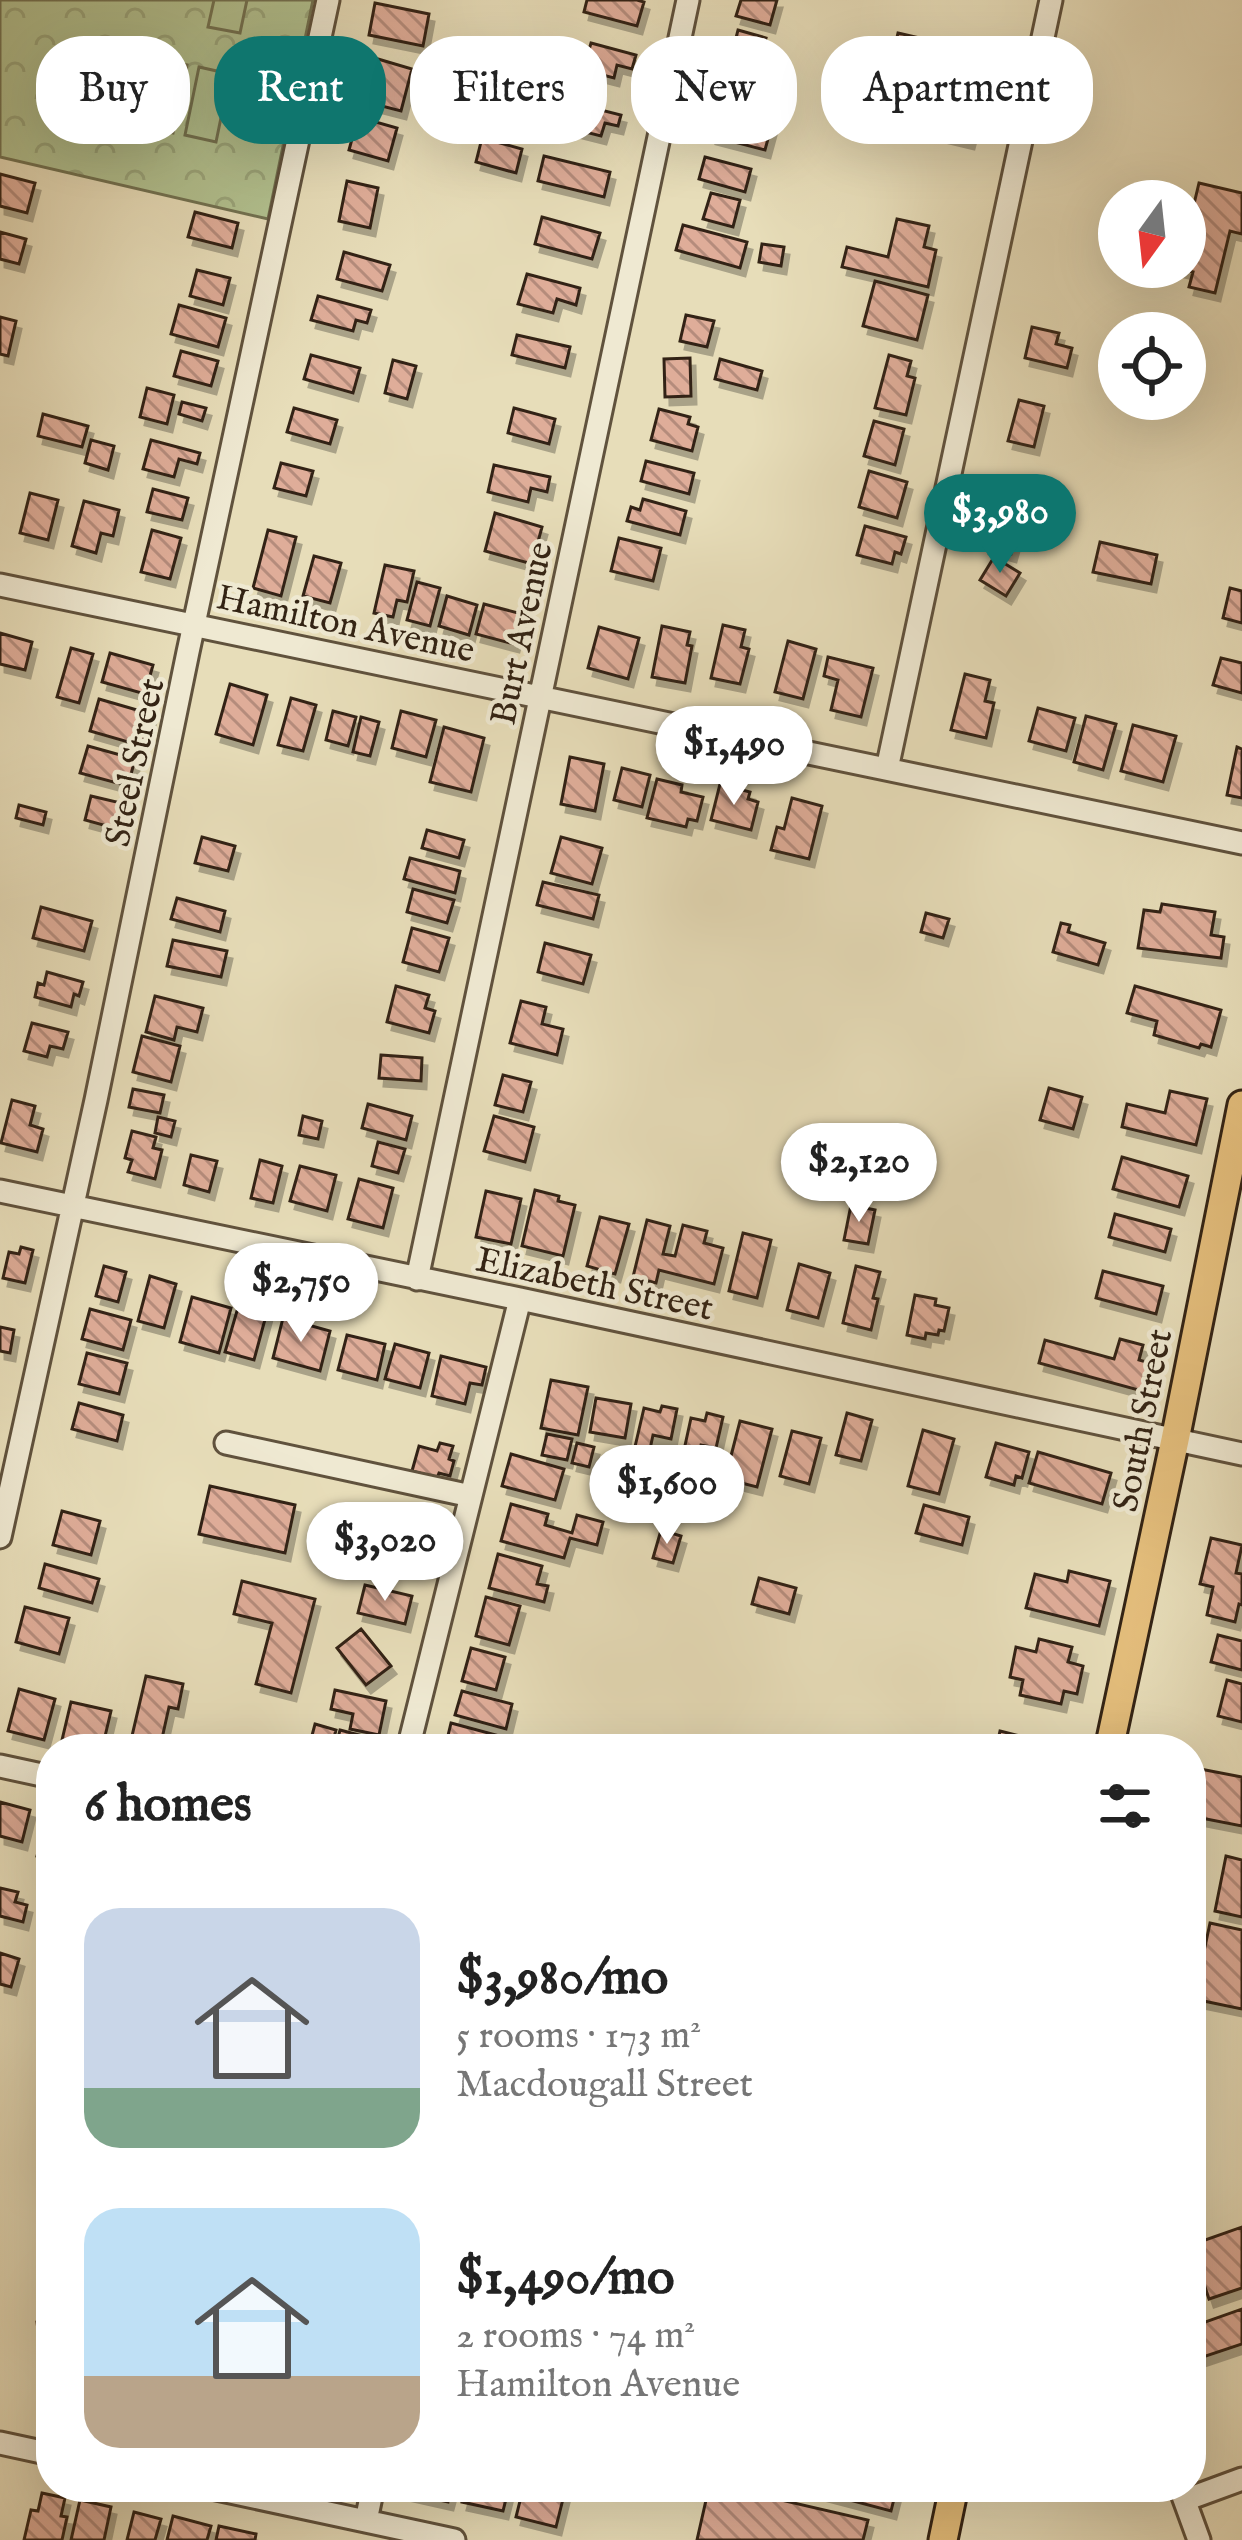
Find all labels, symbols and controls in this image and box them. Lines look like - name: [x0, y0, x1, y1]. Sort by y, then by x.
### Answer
- chip: Buy: [36, 36, 190, 144]
- chip: Rent: [214, 36, 386, 144]
- chip: Filters: [410, 36, 607, 144]
- chip: New: [631, 36, 797, 144]
- chip: Apartment: [821, 36, 1093, 144]
- north arrow: [1098, 180, 1206, 288]
- map controls: [1098, 180, 1206, 420]
- button: locate: [1098, 312, 1206, 420]
- pin: $3,980: [902, 474, 1098, 576]
- text: $3,980: [951, 488, 1049, 537]
- street label: Burt Avenue: [481, 538, 565, 729]
- street label: Hamilton Avenue: [212, 575, 478, 675]
- street label: Steel Street: [96, 674, 176, 851]
- pin: $1,490: [636, 706, 832, 808]
- text: $1,490: [683, 720, 785, 769]
- pin: $2,120: [761, 1123, 957, 1225]
- text: $2,120: [808, 1137, 910, 1186]
- street label: Elizabeth Street: [472, 1237, 717, 1333]
- pin: $2,750: [203, 1243, 399, 1345]
- text: $2,750: [251, 1257, 351, 1306]
- street label: South Street: [1104, 1325, 1184, 1516]
- pin: $1,600: [569, 1445, 765, 1547]
- text: $1,600: [616, 1459, 718, 1508]
- pin: $3,020: [287, 1502, 483, 1604]
- text: $3,020: [333, 1516, 437, 1565]
- icon: filters: [1092, 1773, 1158, 1839]
- text: 6 homes: [84, 1774, 252, 1839]
- text: $3,980/mo: [456, 1947, 668, 2012]
- icon: home: [180, 1956, 324, 2100]
- text: 5 rooms · 173 m²: [456, 2012, 701, 2061]
- text: Macdougall Street: [456, 2061, 753, 2110]
- text: $1,490/mo: [456, 2247, 674, 2312]
- icon: home: [180, 2256, 324, 2400]
- text: 2 rooms · 74 m²: [456, 2312, 695, 2361]
- text: Hamilton Avenue: [456, 2361, 740, 2410]

